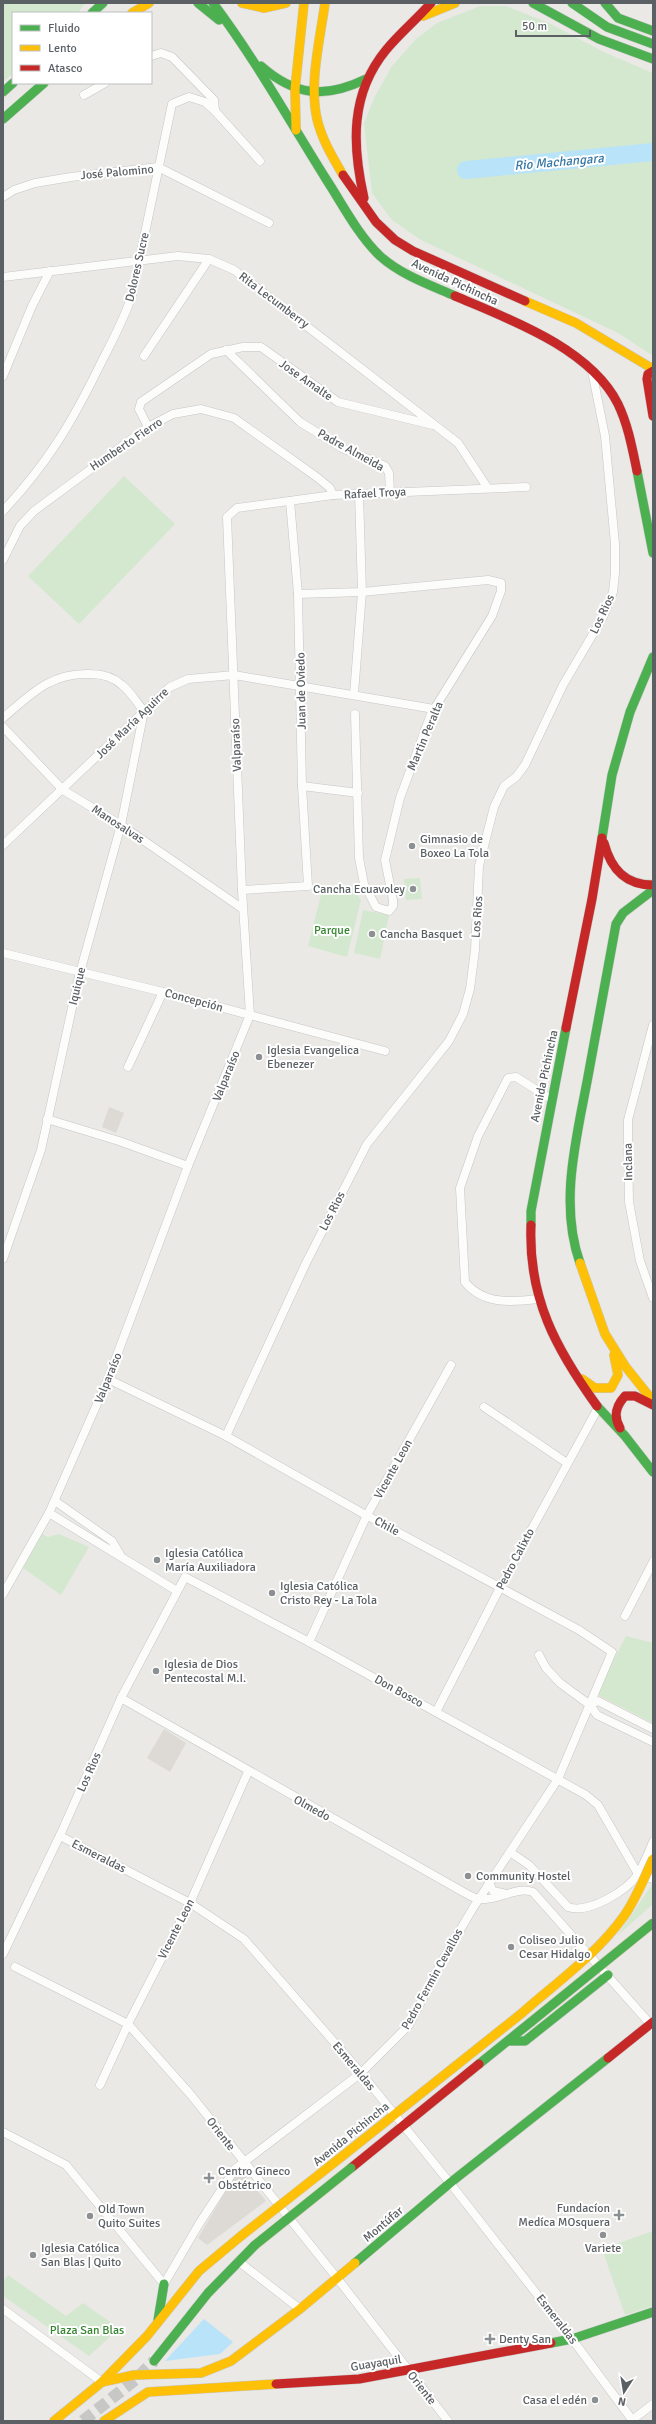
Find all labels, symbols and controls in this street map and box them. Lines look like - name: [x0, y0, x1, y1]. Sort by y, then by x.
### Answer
- legend: [12, 12, 152, 84]
- scale bar: [516, 12, 590, 38]
- text: 50 m: [522, 19, 547, 34]
- text: Fluido: [48, 21, 80, 36]
- text: Lento: [48, 41, 77, 56]
- text: Atasco: [48, 61, 83, 76]
- water label: Rio Machangara: [514, 150, 605, 174]
- street label: José Palomino: [80, 162, 154, 183]
- street label: Dolores Sucre: [122, 231, 153, 303]
- street label: Avenida Pichincha: [409, 256, 500, 309]
- street label: Rita Lecumberry: [236, 269, 312, 332]
- street label: Jose Amalte: [276, 357, 335, 404]
- street label: Humberto Fierro: [87, 415, 166, 474]
- street label: Padre Almeida: [315, 426, 387, 475]
- street label: Rafael Troya: [343, 484, 407, 503]
- street label: Los Rios: [587, 592, 618, 636]
- street label: Juan de Oviedo: [293, 652, 310, 730]
- street label: José María Aguirre: [93, 685, 172, 762]
- street label: Martin Peralta: [404, 699, 447, 773]
- street label: Valparaíso: [228, 718, 245, 772]
- street label: Manosalvas: [88, 802, 147, 847]
- place label: Gimnasio de Boxeo La Tola: [420, 832, 489, 861]
- marker: Gimnasio de Boxeo La Tola: [407, 841, 417, 851]
- place label: Cancha Ecuavoley: [313, 882, 405, 897]
- marker: Cancha Ecuavoley: [408, 884, 418, 894]
- street label: Los Rios: [469, 896, 486, 939]
- park label: Parque: [314, 923, 350, 938]
- place label: Cancha Basquet: [380, 927, 462, 942]
- marker: Cancha Basquet: [367, 929, 377, 939]
- street label: Iquique: [66, 966, 89, 1007]
- street label: Concepción: [163, 986, 225, 1015]
- street label: Avenida Pichincha: [527, 1029, 562, 1123]
- place label: Iglesia Evangelica Ebenezer: [267, 1043, 359, 1072]
- street label: Valparaíso: [209, 1049, 243, 1104]
- marker: Iglesia Evangelica Ebenezer: [254, 1052, 264, 1062]
- street label: Inclana: [621, 1143, 636, 1181]
- street label: Los Rios: [316, 1189, 349, 1233]
- street label: Valparaíso: [91, 1351, 125, 1406]
- street label: Vicente Leon: [371, 1437, 416, 1502]
- street label: Chile: [372, 1514, 402, 1539]
- street label: Pedro Calixto: [493, 1526, 538, 1593]
- place label: Iglesia Católica María Auxiliadora: [165, 1546, 256, 1575]
- marker: Iglesia Católica María Auxiliadora: [152, 1555, 162, 1565]
- place label: Iglesia Católica Cristo Rey - La Tola: [280, 1579, 377, 1608]
- marker: Iglesia Católica Cristo Rey - La Tola: [267, 1588, 277, 1598]
- place label: Iglesia de Dios Pentecostal M.I.: [164, 1657, 246, 1686]
- marker: Iglesia de Dios Pentecostal M.I.: [151, 1666, 161, 1676]
- street label: Don Bosco: [372, 1672, 426, 1711]
- street label: Los Rios: [74, 1750, 105, 1794]
- street label: Olmedo: [291, 1792, 333, 1825]
- street label: Esmeraldas: [69, 1836, 129, 1877]
- place label: Community Hostel: [476, 1869, 571, 1884]
- marker: Community Hostel: [463, 1871, 473, 1881]
- street label: Vicente Leon: [155, 1897, 198, 1962]
- street label: Pedro Fermin Cevallos: [398, 1926, 466, 2032]
- place label: Coliseo Julio Cesar Hidalgo: [519, 1933, 590, 1962]
- marker: Coliseo Julio Cesar Hidalgo: [506, 1942, 516, 1952]
- street label: Esmeraldas: [329, 2039, 378, 2094]
- street label: Avenida Pichincha: [310, 2099, 392, 2170]
- street label: Oriente: [203, 2115, 238, 2154]
- place label: Centro Gineco Obstétrico: [218, 2164, 290, 2193]
- marker: Centro Gineco Obstétrico: [203, 2172, 215, 2184]
- place label: Fundacíon Medíca MOsquera: [518, 2201, 610, 2230]
- place label: Old Town Quito Suites: [98, 2202, 160, 2231]
- street label: Montúfar: [360, 2203, 407, 2245]
- marker: Fundacíon Medíca MOsquera: [613, 2209, 625, 2221]
- marker: Old Town Quito Suites: [85, 2211, 95, 2221]
- marker: Variete: [598, 2230, 608, 2240]
- place label: Iglesia Católica San Blas | Quito: [41, 2241, 121, 2270]
- place label: Variete: [585, 2241, 621, 2256]
- marker: Iglesia Católica San Blas | Quito: [28, 2250, 38, 2260]
- street label: Esmeraldas: [532, 2291, 581, 2347]
- park label: Plaza San Blas: [50, 2323, 124, 2338]
- place label: Denty San: [499, 2332, 551, 2347]
- marker: Denty San: [484, 2333, 496, 2345]
- street label: Guayaquil: [350, 2352, 403, 2375]
- street label: Oriente: [404, 2369, 439, 2408]
- north arrow: [604, 2372, 644, 2412]
- place label: Casa el edén: [523, 2393, 587, 2408]
- text: N: [617, 2394, 627, 2408]
- marker: Casa el edén: [590, 2395, 600, 2405]

